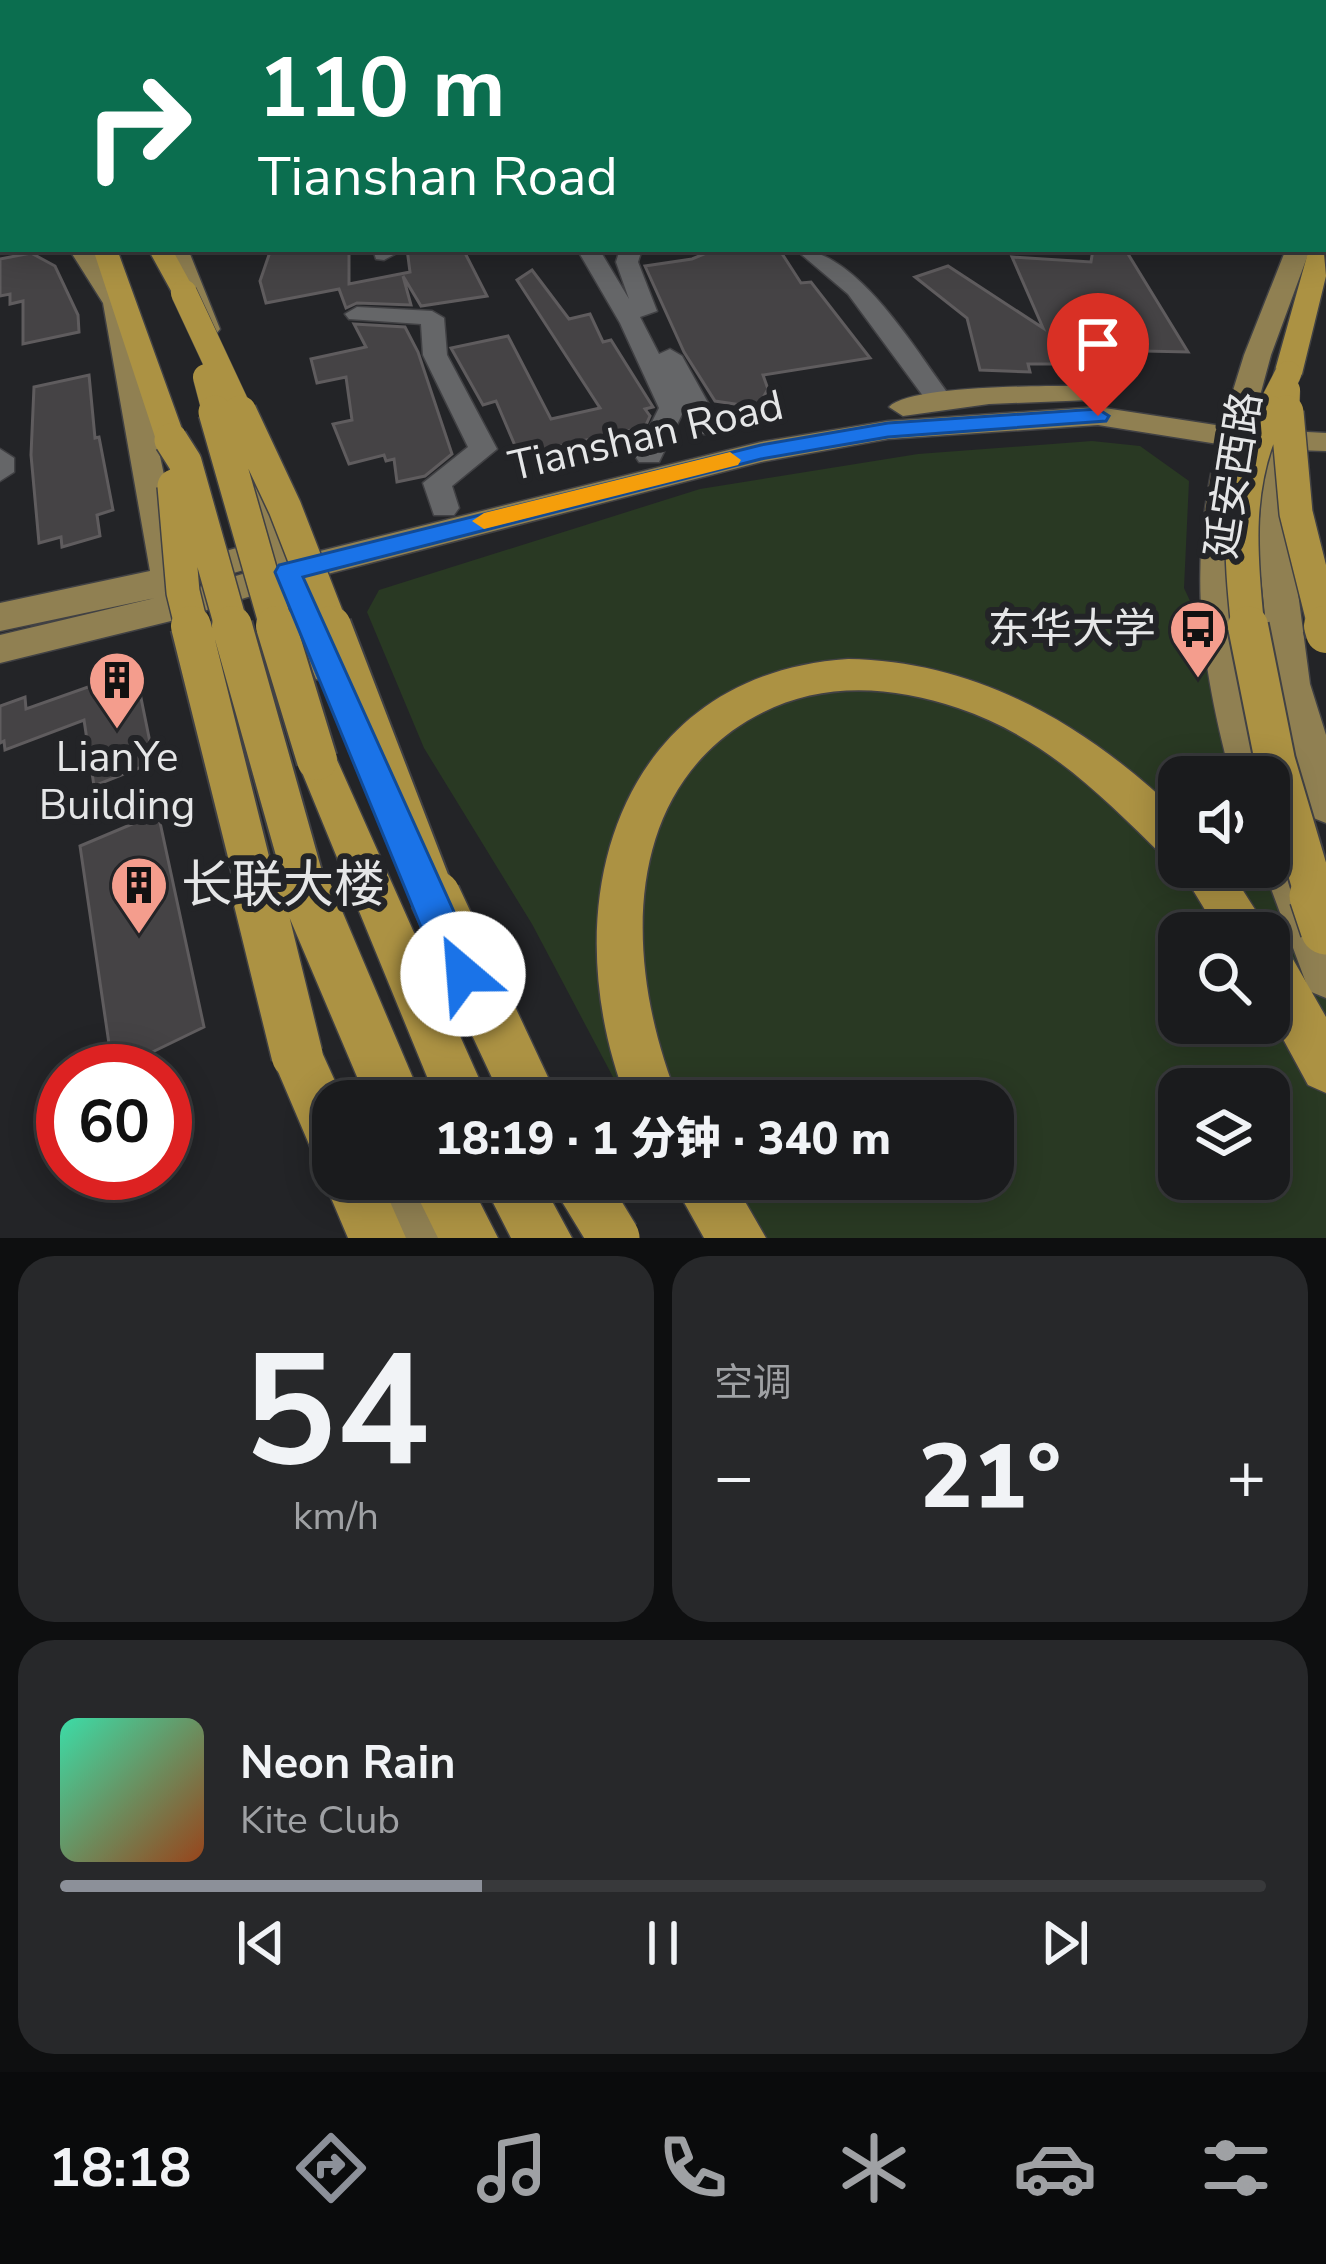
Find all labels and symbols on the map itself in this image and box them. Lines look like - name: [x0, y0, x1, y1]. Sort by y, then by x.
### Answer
- pin: [1047, 293, 1149, 416]
- street label: Tianshan Road: [503, 377, 789, 495]
- street label: 延安西路: [1193, 388, 1275, 562]
- bus stop icon: 东华大学: [1167, 598, 1229, 680]
- place label: 东华大学: [988, 601, 1156, 658]
- building icon: LianYe Building: [86, 649, 148, 731]
- place label: LianYe Building: [39, 729, 195, 834]
- place label: 长联大楼: [181, 850, 385, 920]
- building icon: 长联大楼: [108, 854, 170, 936]
- position arrow: [400, 911, 526, 1037]
- speed limit sign: 60: [36, 1044, 192, 1200]

